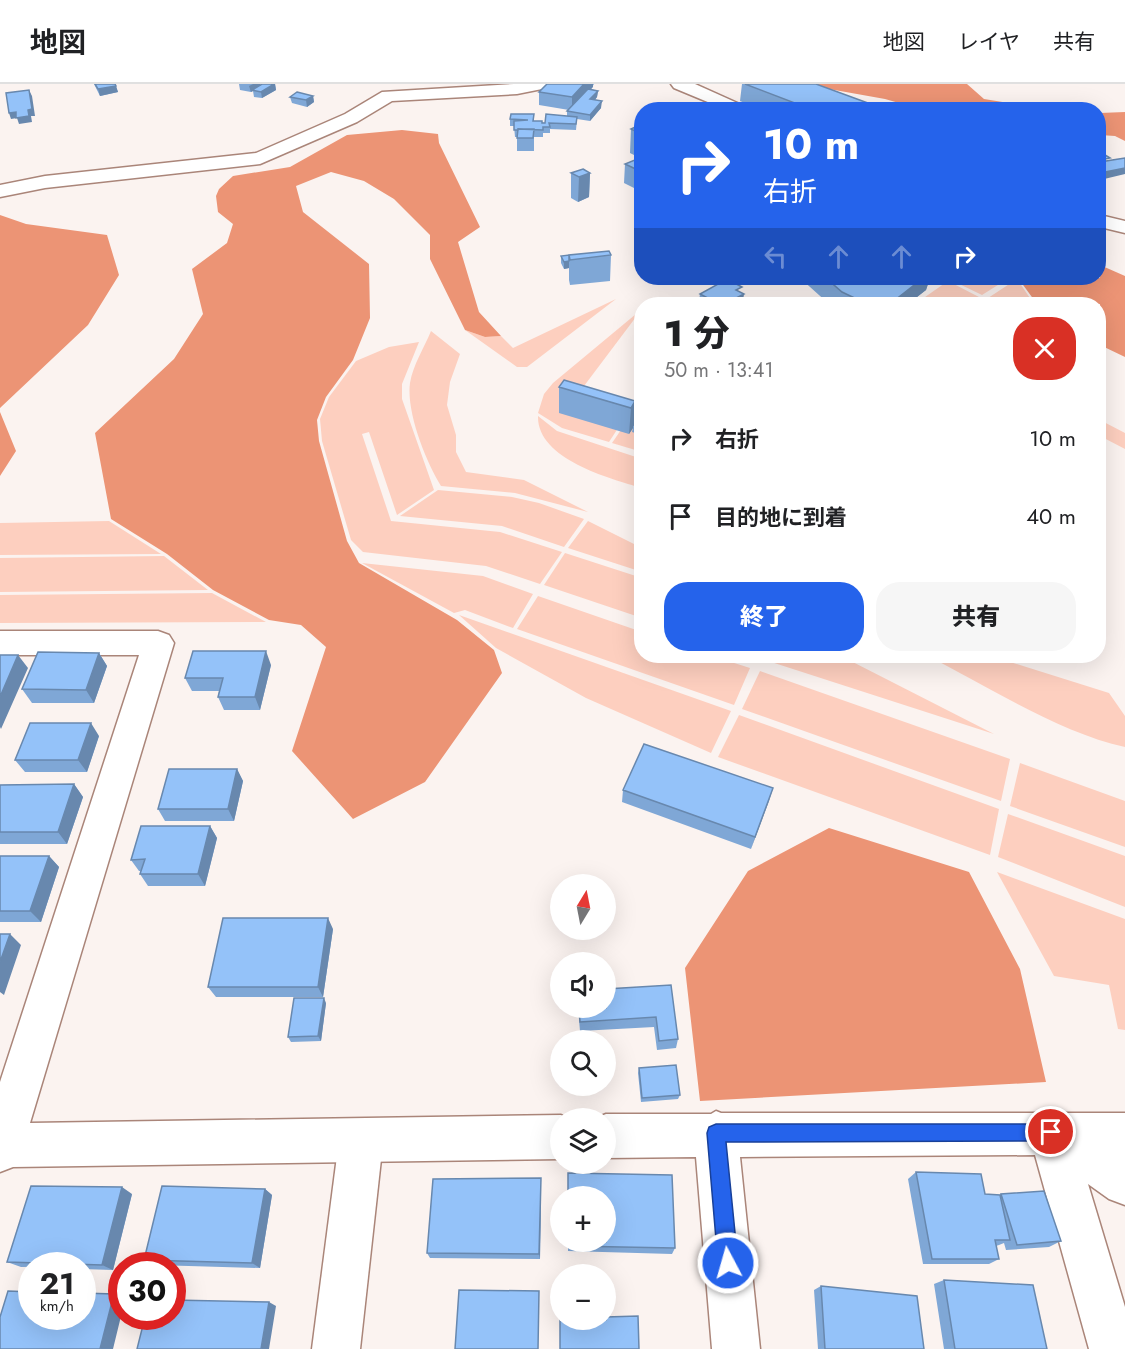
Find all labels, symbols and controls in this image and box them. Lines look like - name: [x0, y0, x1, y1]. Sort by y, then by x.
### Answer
- text: 地図: [30, 22, 86, 63]
- text: 地図: [883, 27, 925, 57]
- text: レイヤ: [958, 27, 1020, 57]
- text: 共有: [1053, 27, 1095, 57]
- text: 10 m: [763, 114, 859, 175]
- icon: right: [664, 126, 742, 204]
- text: 右折: [763, 172, 817, 211]
- icon: left: [759, 240, 792, 273]
- icon: ahead: [822, 240, 855, 273]
- icon: ahead: [885, 240, 918, 273]
- icon: right: [948, 240, 981, 273]
- text: 1 分: [664, 307, 730, 359]
- button: close: [1013, 317, 1076, 380]
- text: 50 m · 13:41: [664, 356, 773, 385]
- icon: right: [664, 422, 697, 455]
- text: 10 m: [1029, 422, 1076, 454]
- text: 右折: [715, 423, 759, 455]
- icon: arrive: [664, 500, 697, 533]
- text: 40 m: [1026, 500, 1076, 532]
- text: 目的地に到着: [715, 501, 847, 533]
- button: 終了: [664, 582, 864, 651]
- button: 共有: [876, 582, 1076, 651]
- north arrow: [550, 874, 616, 940]
- map controls: [550, 874, 616, 1330]
- button: sound: [550, 952, 616, 1018]
- button: search: [550, 1030, 616, 1096]
- pin: [1025, 1106, 1076, 1157]
- button: layers: [550, 1108, 616, 1174]
- icon: arrive: [1034, 1115, 1067, 1148]
- button: +: [550, 1186, 616, 1252]
- position arrow: [696, 1231, 760, 1295]
- speed limit sign: 30: [108, 1252, 186, 1330]
- text: 21: [40, 1262, 74, 1305]
- button: −: [550, 1264, 616, 1330]
- text: km/h: [40, 1295, 74, 1317]

